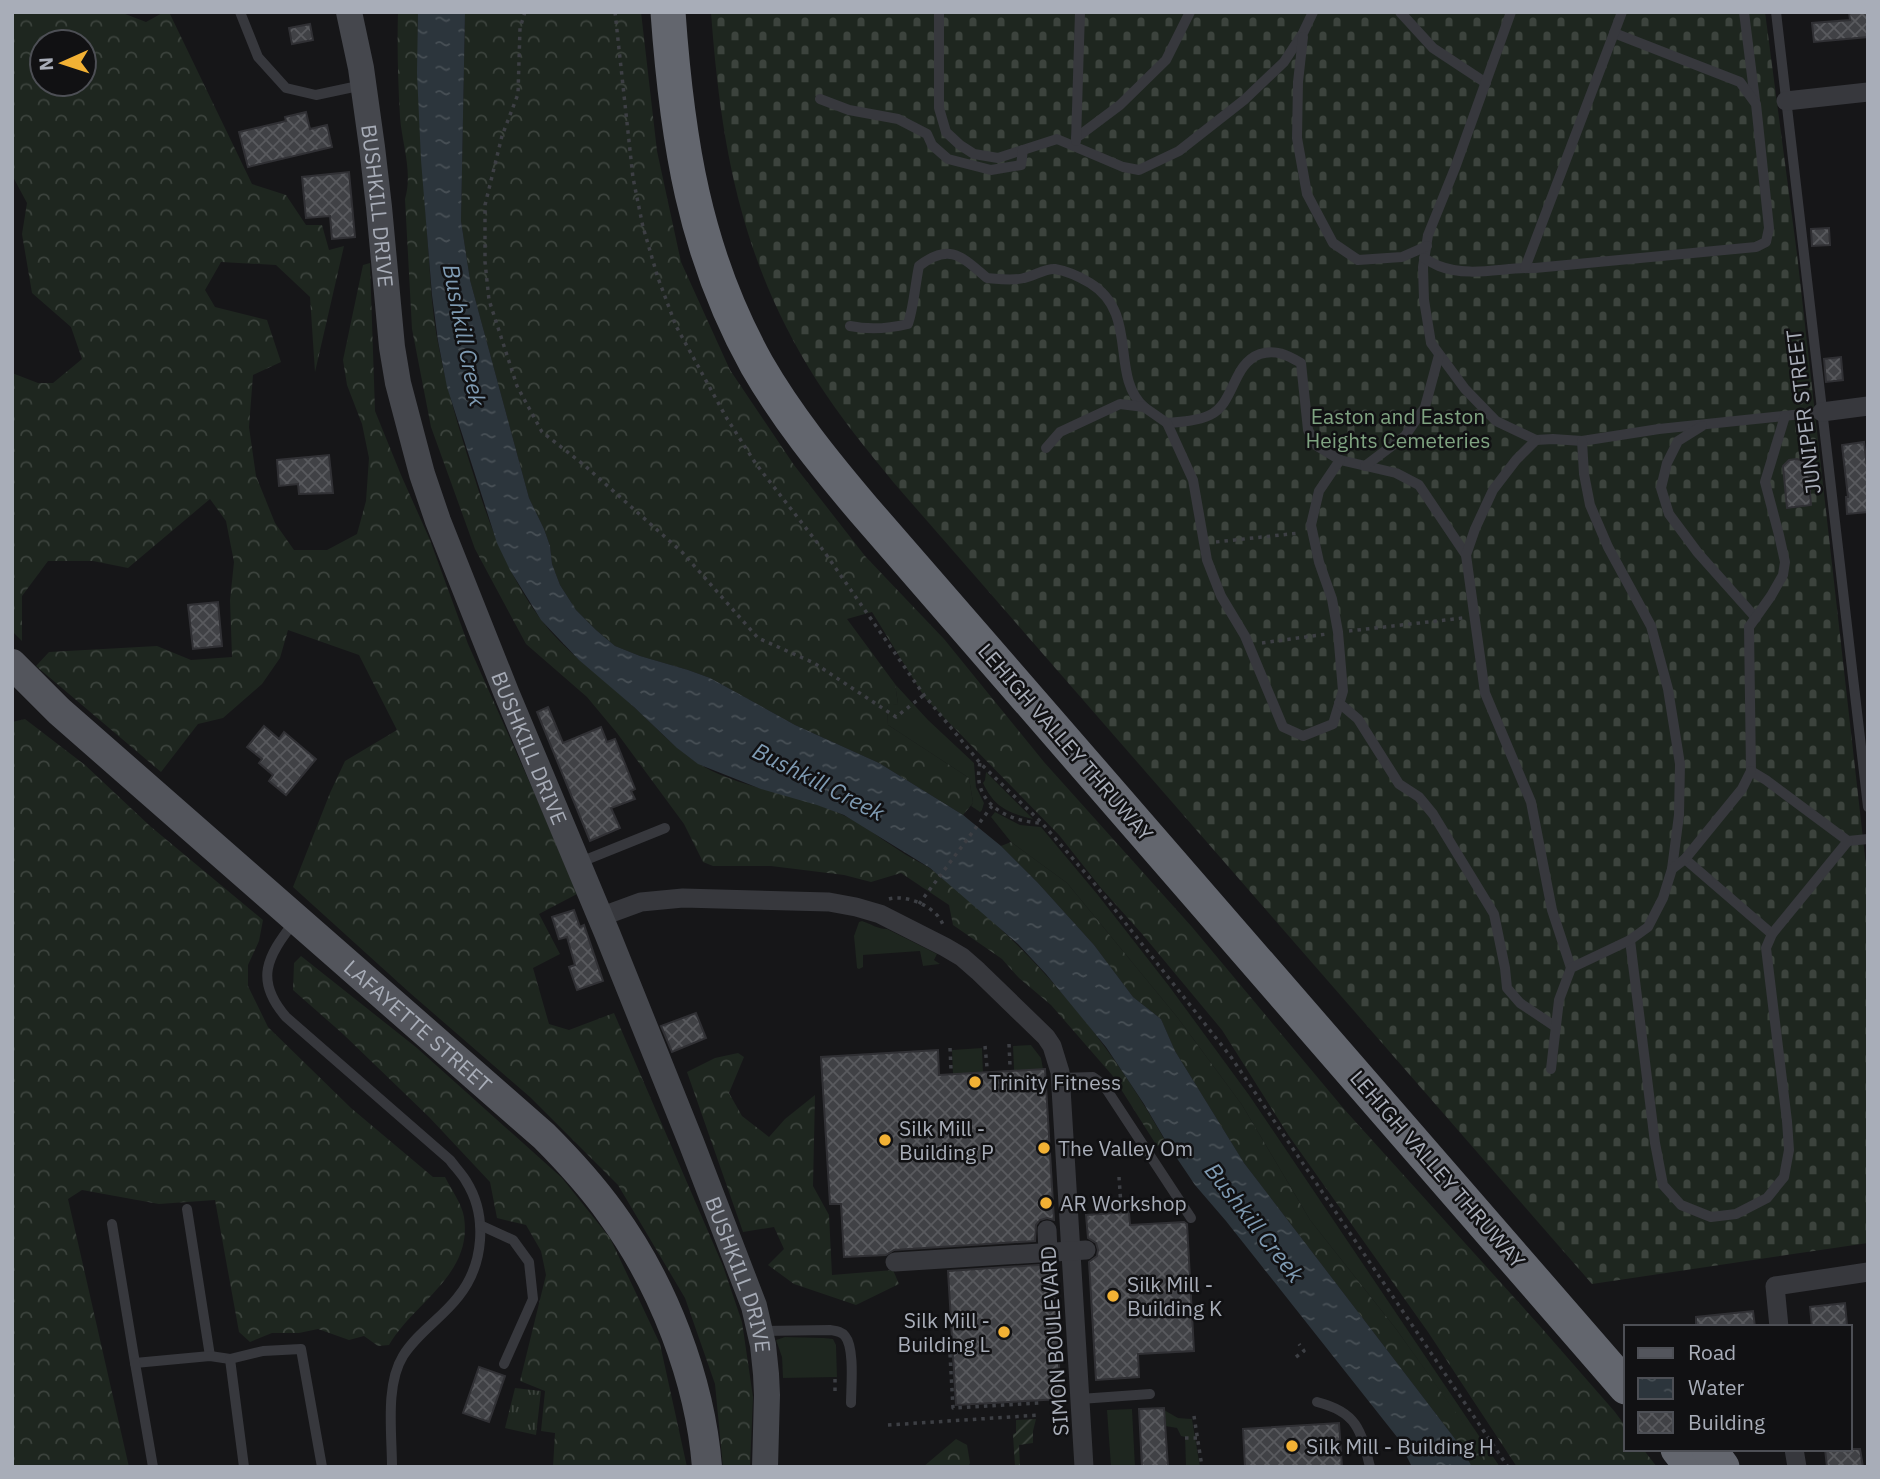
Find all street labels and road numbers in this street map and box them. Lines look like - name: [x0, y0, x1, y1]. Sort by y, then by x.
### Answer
- street label: BUSHKILL DRIVE: [355, 122, 400, 288]
- street label: JUNIPER STREET: [1779, 328, 1827, 496]
- street label: LEHIGH VALLEY THRUWAY: [972, 637, 1160, 847]
- street label: BUSHKILL DRIVE: [485, 667, 574, 829]
- street label: LAFAYETTE STREET: [338, 953, 498, 1098]
- street label: LEHIGH VALLEY THRUWAY: [1344, 1064, 1532, 1274]
- street label: BUSHKILL DRIVE: [699, 1192, 778, 1354]
- street label: SIMON BOULEVARD: [1033, 1245, 1075, 1437]

